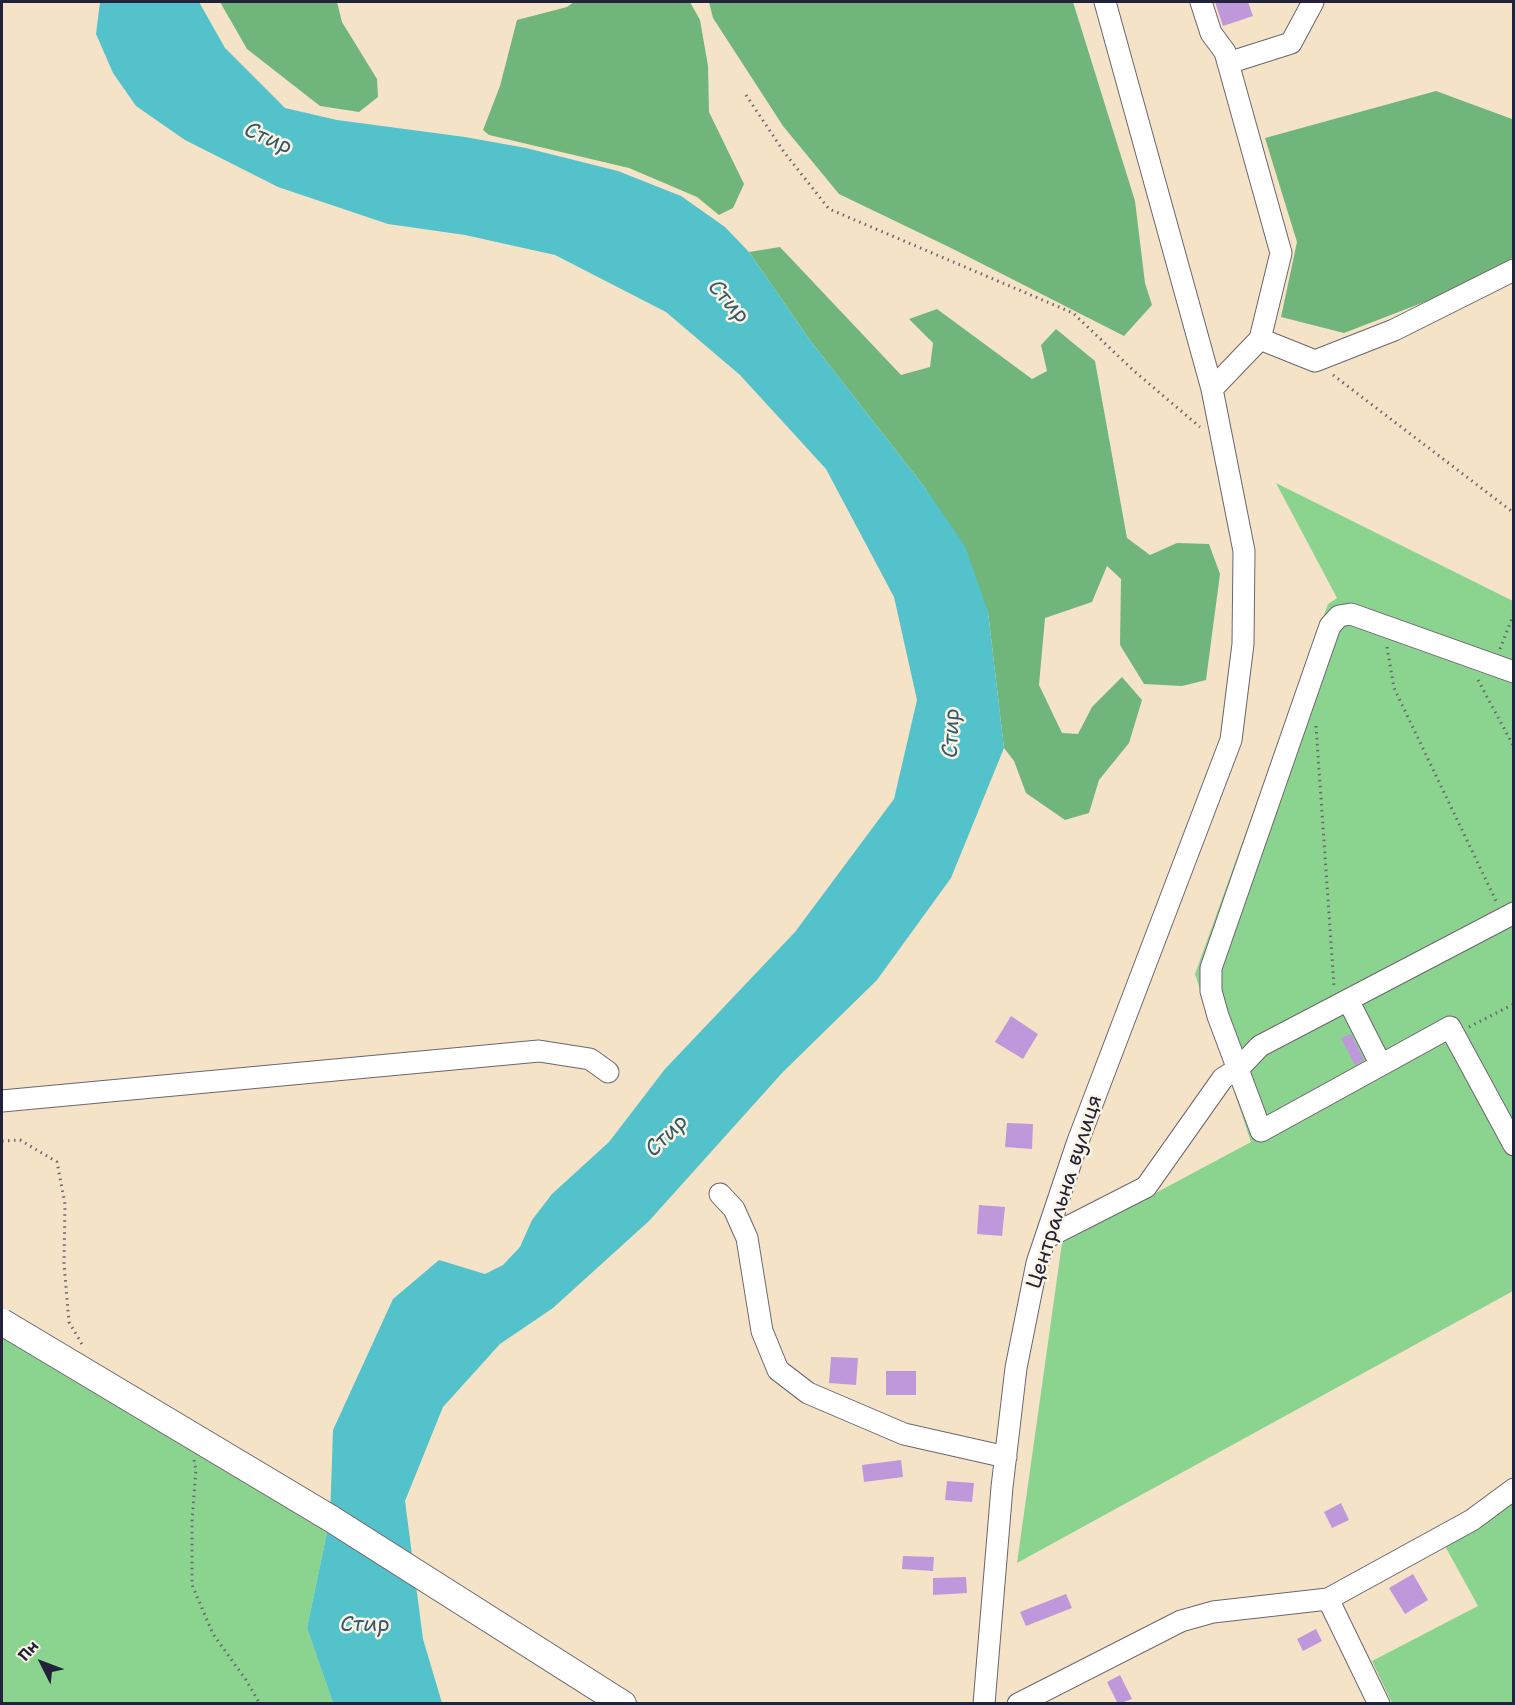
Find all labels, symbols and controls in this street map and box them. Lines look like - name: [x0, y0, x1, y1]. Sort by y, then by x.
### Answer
- water label: Стир: [240, 117, 296, 161]
- water label: Стир: [701, 275, 755, 329]
- water label: Стир: [938, 708, 966, 758]
- street label: Центральна вулиця: [1022, 1092, 1108, 1292]
- water label: Стир: [640, 1109, 694, 1163]
- water label: Стир: [340, 1612, 390, 1638]
- north arrow: [12, 1633, 72, 1693]
- text: Пн: [13, 1636, 43, 1666]

